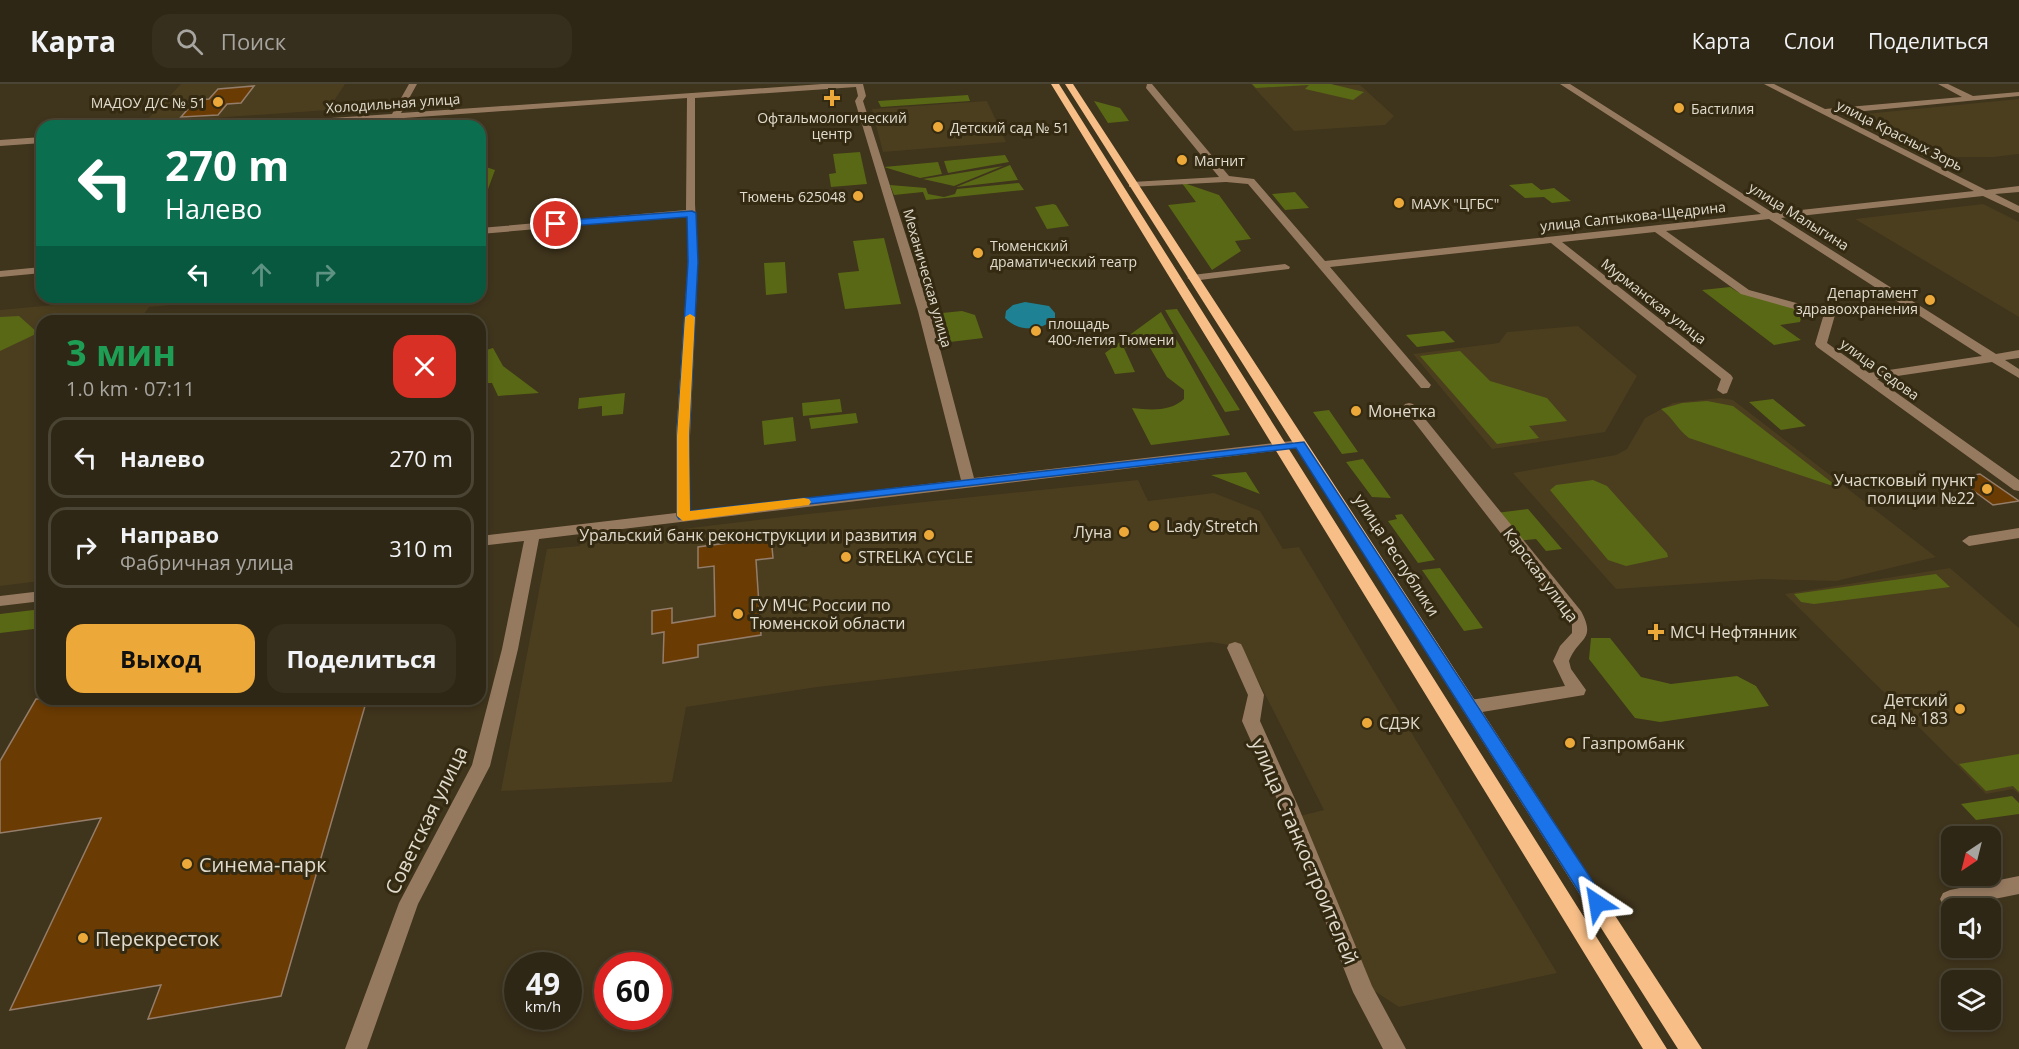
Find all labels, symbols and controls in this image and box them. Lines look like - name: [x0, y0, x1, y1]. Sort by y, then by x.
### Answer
- search box: [152, 14, 572, 68]
- text: Карта: [30, 22, 116, 60]
- icon: search: [173, 25, 206, 58]
- text: Поиск: [221, 26, 286, 56]
- text: Карта: [1692, 27, 1751, 55]
- text: Слои: [1784, 27, 1835, 55]
- text: Поделиться: [1868, 27, 1989, 55]
- street label: Холодильная улица: [325, 89, 461, 117]
- marker: Офтальмологический центр: [823, 89, 841, 107]
- place label: МАДОУ Д/С № 51: [91, 93, 206, 112]
- marker: МАДОУ Д/С № 51: [211, 95, 225, 109]
- street label: улица Красных Зорь: [1833, 95, 1967, 175]
- place label: Бастилия: [1691, 99, 1754, 118]
- marker: Бастилия: [1672, 101, 1686, 115]
- place label: Офтальмологический центр: [757, 108, 907, 143]
- place label: Детский сад № 51: [950, 118, 1069, 137]
- marker: Детский сад № 51: [931, 120, 945, 134]
- text: 270 m: [165, 136, 289, 193]
- icon: left: [66, 144, 144, 222]
- place label: Магнит: [1194, 151, 1245, 170]
- marker: Магнит: [1175, 153, 1189, 167]
- street label: улица Малыгина: [1745, 178, 1853, 254]
- place label: Тюмень 625048: [740, 187, 846, 206]
- marker: Тюмень 625048: [851, 189, 865, 203]
- text: Налево: [165, 190, 262, 227]
- place label: МАУК "ЦГБС": [1411, 194, 1499, 213]
- marker: МАУК "ЦГБС": [1392, 196, 1406, 210]
- street label: улица Салтыкова-Щедрина: [1539, 197, 1727, 235]
- pin: [530, 198, 581, 249]
- icon: arrive: [539, 207, 572, 240]
- street label: Механическая улица: [899, 207, 957, 349]
- place label: Тюменский драматический театр: [990, 236, 1137, 271]
- marker: Тюменский драматический театр: [971, 246, 985, 260]
- street label: Мурманская улица: [1597, 254, 1711, 348]
- icon: left: [182, 258, 215, 291]
- icon: ahead: [245, 258, 278, 291]
- icon: right: [308, 258, 341, 291]
- place label: Департамент здравоохранения: [1796, 283, 1918, 318]
- marker: Департамент здравоохранения: [1923, 293, 1937, 307]
- place label: площадь 400-летия Тюмени: [1048, 314, 1174, 349]
- marker: площадь 400-летия Тюмени: [1029, 324, 1043, 338]
- text: 3 мин: [66, 328, 176, 377]
- street label: улица Седова: [1837, 334, 1923, 404]
- button: close: [393, 335, 456, 398]
- text: 1.0 km · 07:11: [66, 375, 195, 402]
- place label: Монетка: [1368, 400, 1436, 422]
- marker: Монетка: [1349, 404, 1363, 418]
- icon: left: [69, 441, 102, 474]
- text: Налево: [120, 443, 205, 473]
- text: 270 m: [389, 443, 453, 473]
- place label: Участковый пункт полиции №22: [1834, 469, 1975, 509]
- marker: Участковый пункт полиции №22: [1980, 482, 1994, 496]
- street label: улица Республики: [1349, 490, 1445, 620]
- place label: Lady Stretch: [1166, 515, 1258, 537]
- text: Направо: [120, 519, 219, 549]
- marker: Lady Stretch: [1147, 519, 1161, 533]
- place label: Луна: [1074, 521, 1112, 543]
- street label: Карская улица: [1498, 523, 1584, 627]
- place label: Уральский банк реконструкции и развития: [579, 524, 917, 546]
- marker: Луна: [1117, 525, 1131, 539]
- marker: Уральский банк реконструкции и развития: [922, 528, 936, 542]
- icon: right: [69, 531, 102, 564]
- text: 310 m: [389, 533, 453, 563]
- place label: STRELKA CYCLE: [858, 546, 973, 568]
- text: Фабричная улица: [120, 549, 294, 576]
- marker: STRELKA CYCLE: [839, 550, 853, 564]
- place label: ГУ МЧС России по Тюменской области: [750, 594, 905, 634]
- marker: ГУ МЧС России по Тюменской области: [731, 607, 745, 621]
- place label: МСЧ Нефтянник: [1670, 621, 1798, 643]
- marker: МСЧ Нефтянник: [1647, 623, 1665, 641]
- button: Выход: [66, 624, 255, 693]
- button: Поделиться: [267, 624, 456, 693]
- place label: Детский сад № 183: [1870, 689, 1948, 729]
- marker: Детский сад № 183: [1953, 702, 1967, 716]
- place label: СДЭК: [1379, 712, 1420, 734]
- marker: СДЭК: [1360, 716, 1374, 730]
- place label: Газпромбанк: [1582, 732, 1686, 754]
- street label: улица Станкостроителей: [1245, 734, 1365, 968]
- marker: Газпромбанк: [1563, 736, 1577, 750]
- street label: Советская улица: [378, 741, 474, 899]
- north arrow: [1941, 826, 2001, 886]
- map controls: [1941, 826, 2001, 1030]
- place label: Синема-парк: [199, 851, 327, 878]
- marker: Синема-парк: [180, 857, 194, 871]
- position arrow: [1565, 871, 1629, 935]
- button: sound: [1941, 898, 2001, 958]
- place label: Перекресток: [95, 925, 220, 952]
- marker: Перекресток: [76, 931, 90, 945]
- speed limit sign: 60: [594, 952, 672, 1030]
- text: 49: [526, 963, 560, 1004]
- button: layers: [1941, 970, 2001, 1030]
- text: km/h: [525, 996, 561, 1016]

